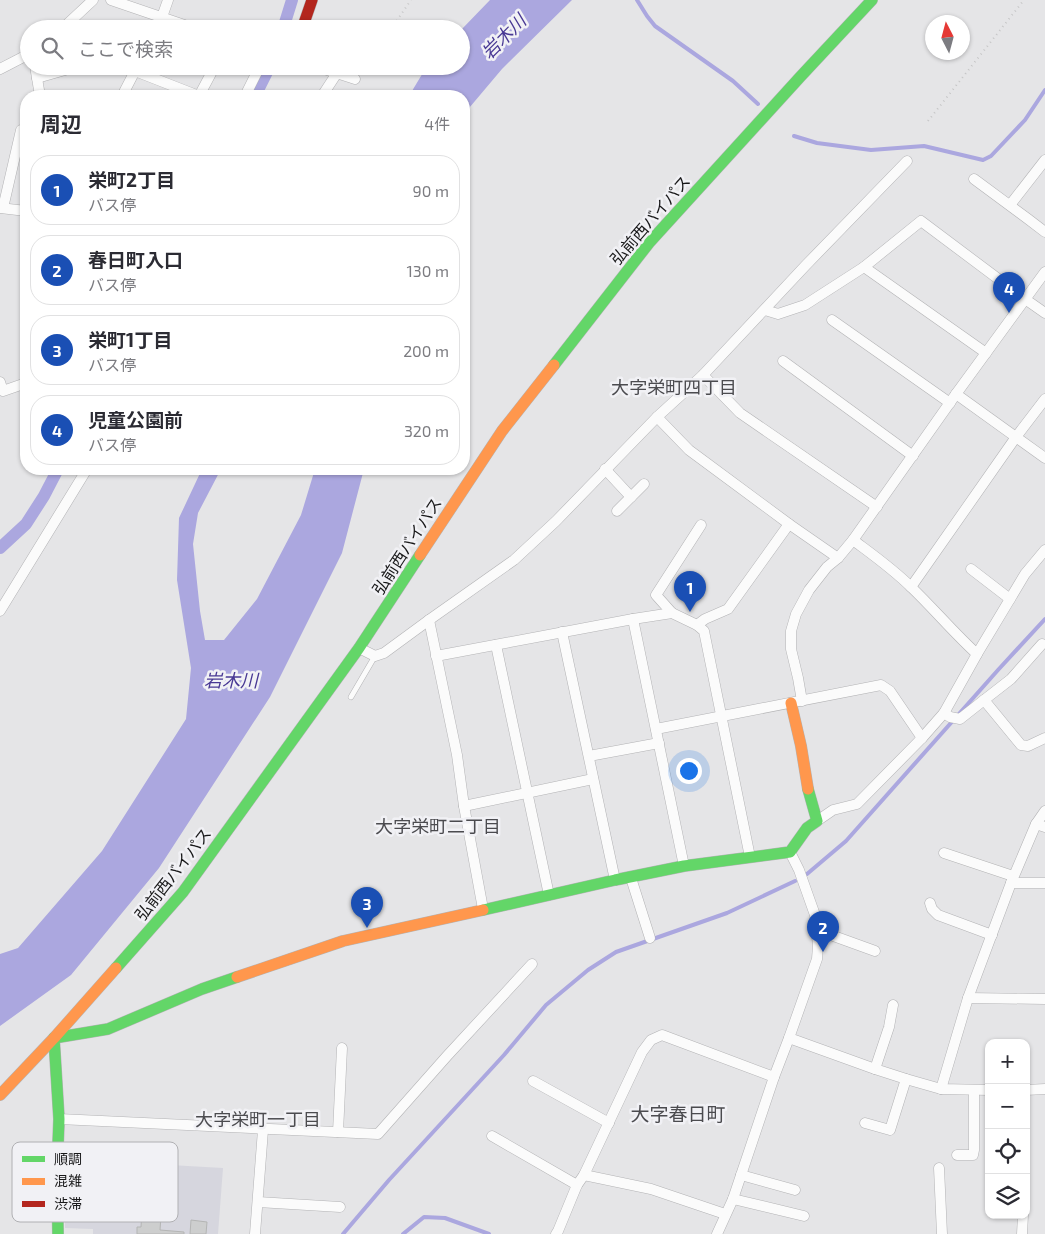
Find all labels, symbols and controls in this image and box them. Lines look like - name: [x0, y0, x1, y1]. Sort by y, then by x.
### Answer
- water label: 岩木川: [476, 8, 532, 63]
- north arrow: [925, 15, 970, 60]
- search box: [20, 20, 470, 75]
- icon: search: [38, 34, 66, 62]
- text: ここで検索: [78, 37, 173, 60]
- text: 周辺: [40, 111, 82, 136]
- text: 4件: [424, 114, 450, 133]
- text: 栄町2丁目: [88, 168, 175, 191]
- street label: 弘前西バイパス: [606, 171, 693, 268]
- text: 1: [54, 181, 60, 200]
- text: 90 m: [413, 181, 449, 200]
- text: バス停: [88, 195, 136, 214]
- text: 春日町入口: [88, 248, 183, 271]
- text: 2: [52, 261, 62, 280]
- text: 130 m: [407, 261, 449, 280]
- pin: 4: [993, 272, 1025, 313]
- text: バス停: [88, 275, 136, 294]
- text: 栄町1丁目: [88, 328, 172, 351]
- text: 3: [52, 341, 62, 360]
- text: 200 m: [403, 341, 449, 360]
- text: バス停: [88, 355, 136, 374]
- district label: 大字栄町四丁目: [611, 376, 737, 398]
- text: 児童公園前: [88, 408, 183, 431]
- text: 4: [52, 421, 62, 440]
- text: 320 m: [404, 421, 449, 440]
- text: バス停: [88, 435, 136, 454]
- street label: 弘前西バイパス: [368, 494, 445, 598]
- pin: 1: [674, 571, 706, 612]
- water label: 岩木川: [204, 669, 260, 691]
- your location: [676, 758, 702, 784]
- district label: 大字栄町二丁目: [375, 815, 501, 837]
- street label: 弘前西バイパス: [131, 824, 214, 924]
- pin: 3: [351, 887, 383, 928]
- pin: 2: [807, 911, 839, 952]
- map controls: [985, 1039, 1030, 1219]
- button: +: [985, 1039, 1030, 1084]
- button: −: [985, 1084, 1030, 1129]
- district label: 大字春日町: [630, 1102, 726, 1125]
- district label: 大字栄町一丁目: [195, 1108, 321, 1130]
- button: locate: [985, 1129, 1030, 1174]
- legend: [12, 1142, 178, 1222]
- text: 順調: [54, 1150, 82, 1167]
- text: 混雑: [54, 1172, 82, 1189]
- button: layers: [985, 1174, 1030, 1219]
- text: 渋滞: [54, 1195, 82, 1212]

